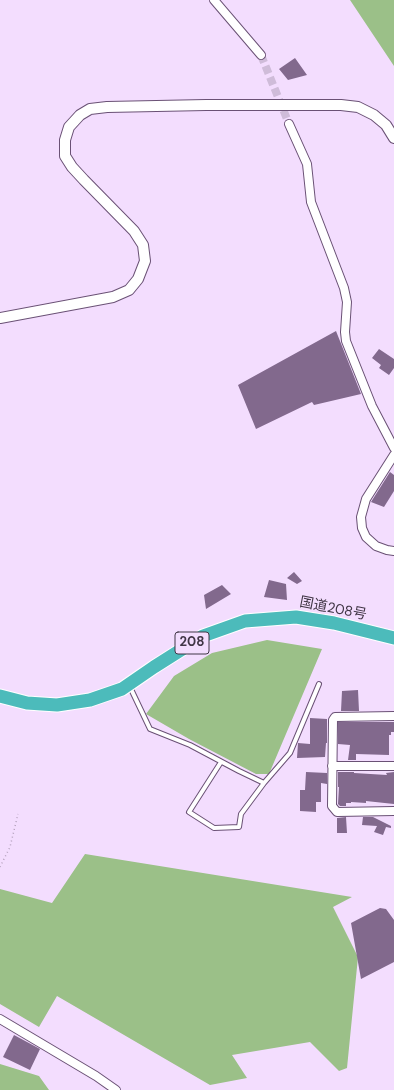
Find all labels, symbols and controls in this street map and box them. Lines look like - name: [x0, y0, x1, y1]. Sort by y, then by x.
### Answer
- street label: 国道208号: [298, 594, 368, 624]
- road number: 208: [175, 632, 209, 654]

